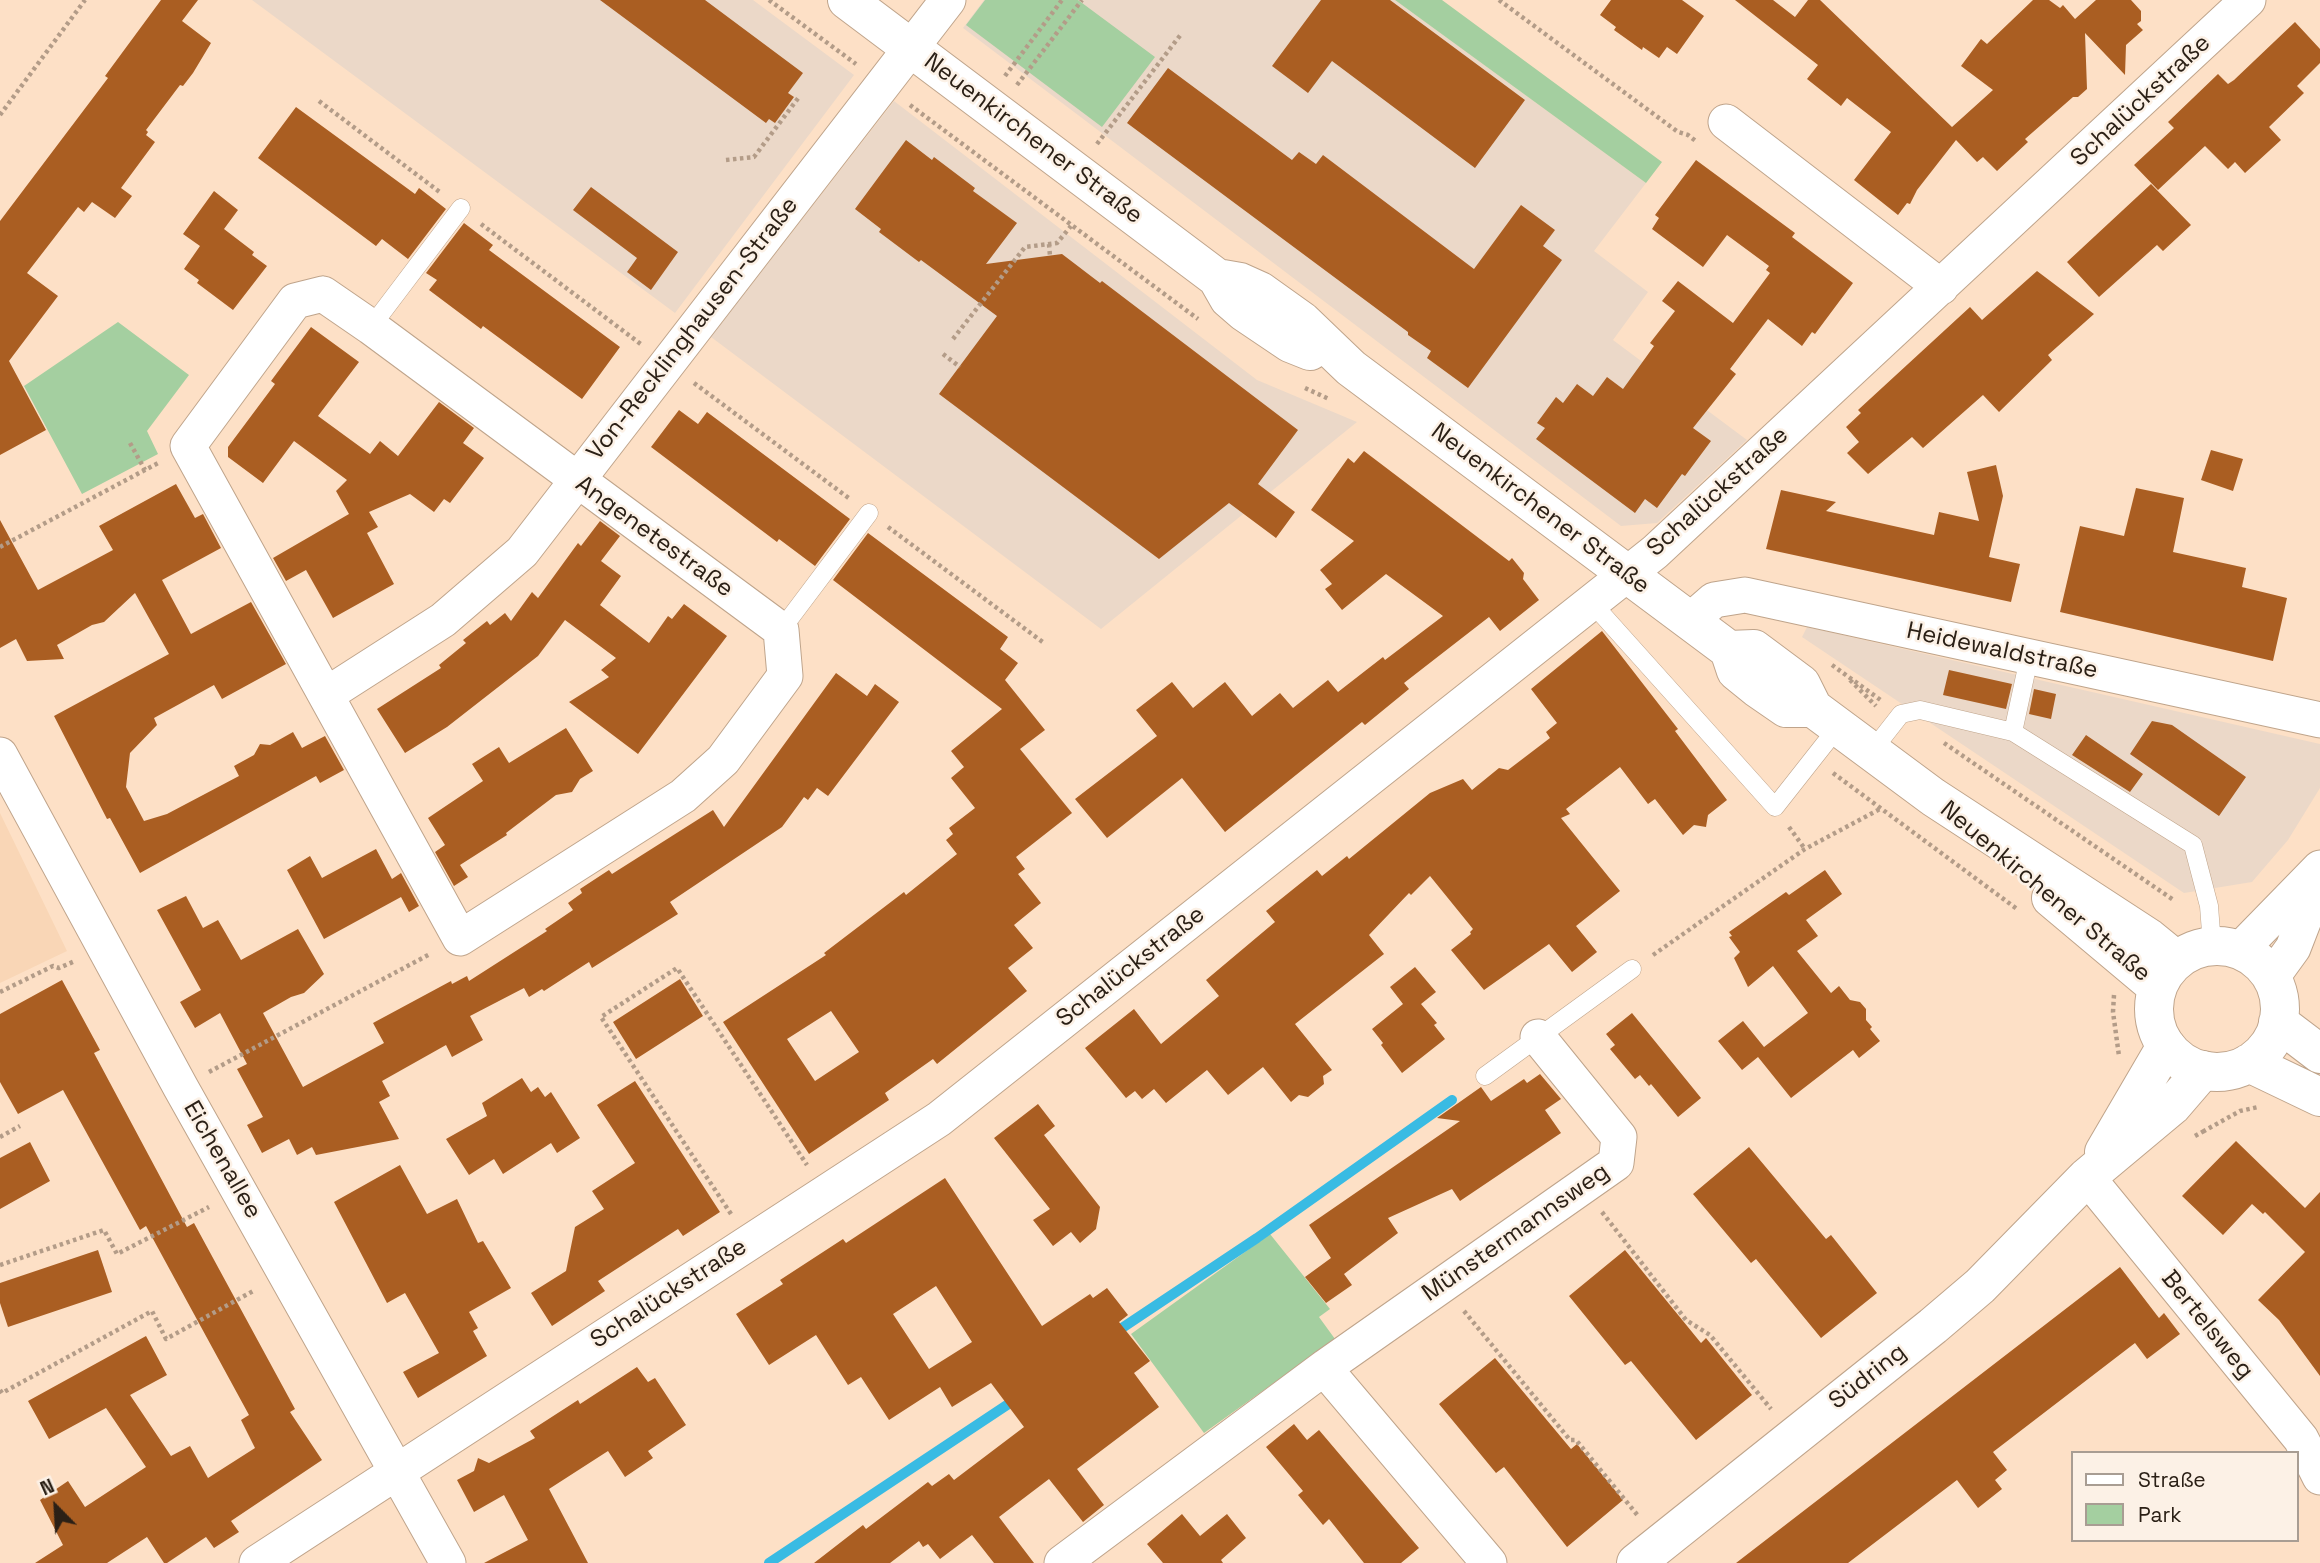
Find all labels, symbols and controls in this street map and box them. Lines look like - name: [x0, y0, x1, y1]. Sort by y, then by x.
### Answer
- street label: Schalückstraße: [2065, 29, 2217, 173]
- street label: Neuenkirchener Straße: [918, 47, 1148, 231]
- street label: Von-Recklinghausen-Straße: [581, 192, 805, 466]
- street label: Neuenkirchener Straße: [1425, 417, 1655, 601]
- street label: Schalückstraße: [1641, 421, 1795, 563]
- street label: Angenetestraße: [570, 470, 738, 604]
- street label: Heidewaldstraße: [1904, 617, 2100, 685]
- street label: Neuenkirchener Straße: [1934, 795, 2156, 989]
- street label: Schalückstraße: [1051, 900, 1211, 1034]
- street label: Eichenallee: [177, 1096, 267, 1224]
- street label: Münstermannsweg: [1417, 1158, 1615, 1308]
- street label: Schalückstraße: [586, 1233, 752, 1355]
- street label: Bertelsweg: [2155, 1265, 2259, 1385]
- street label: Südring: [1824, 1338, 1912, 1416]
- legend: [2072, 1451, 2299, 1542]
- text: Straße: [2138, 1466, 2206, 1493]
- north arrow: [21, 1472, 91, 1542]
- text: N: [36, 1473, 58, 1501]
- text: Park: [2138, 1501, 2182, 1528]

